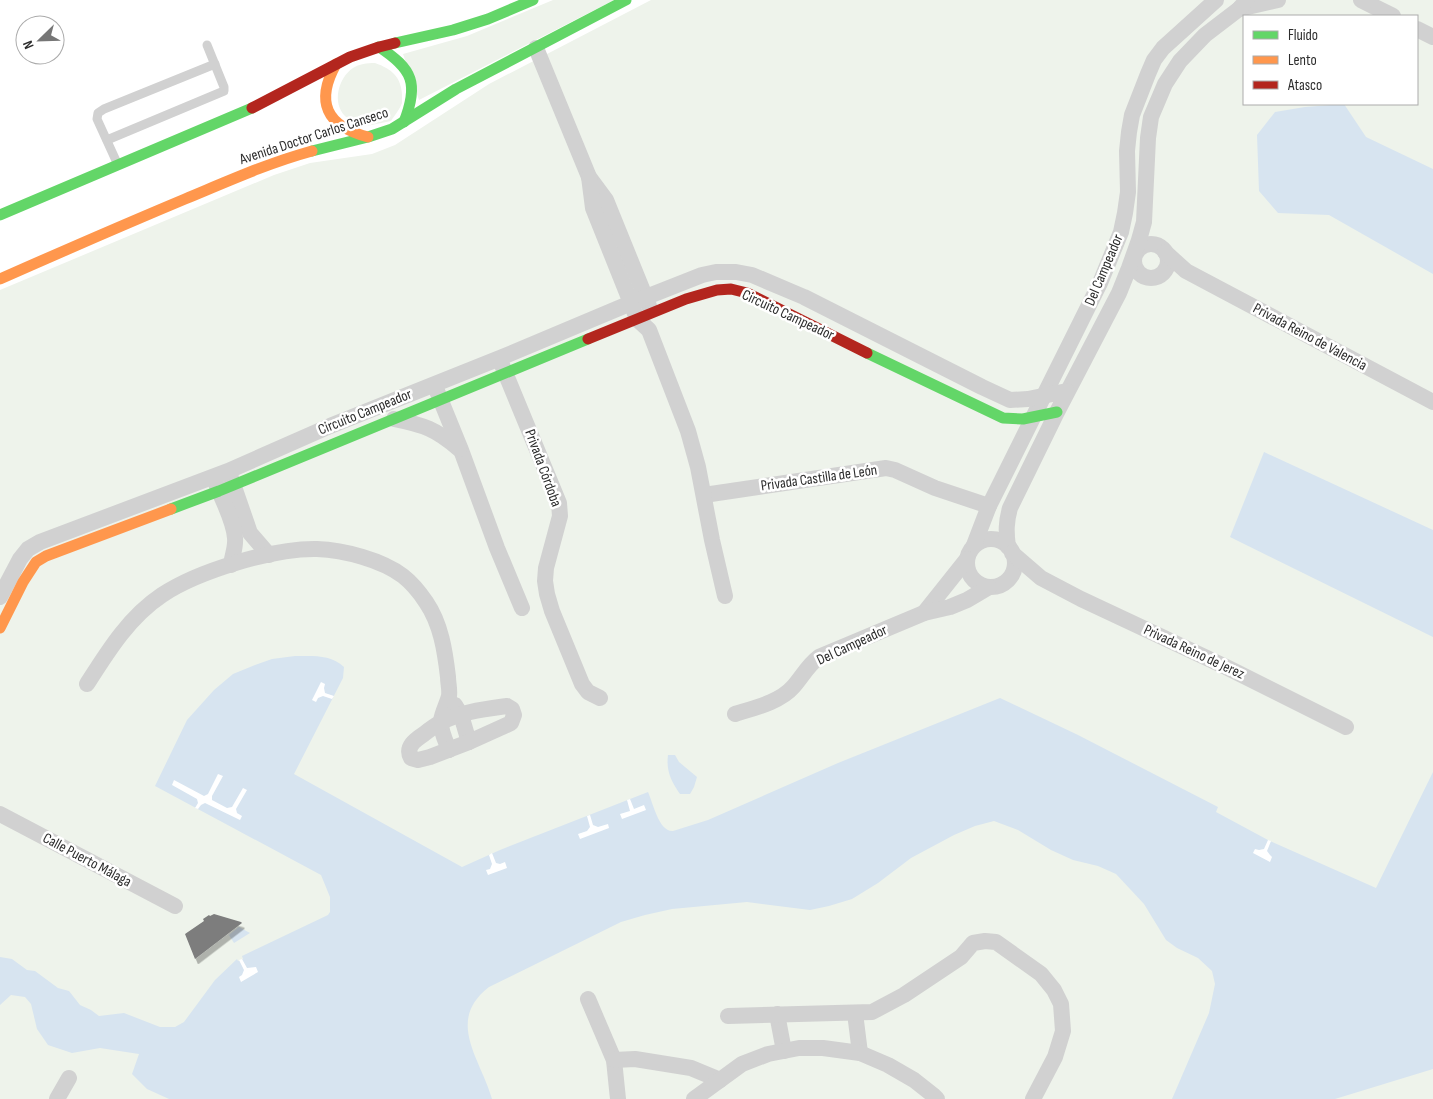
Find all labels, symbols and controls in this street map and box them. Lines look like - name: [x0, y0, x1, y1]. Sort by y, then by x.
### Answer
- north arrow: [15, 15, 65, 65]
- legend: [1243, 15, 1418, 105]
- text: Fluido: [1288, 26, 1318, 45]
- text: N: [19, 38, 38, 52]
- text: Lento: [1288, 51, 1317, 70]
- text: Atasco: [1287, 76, 1322, 95]
- street label: Avenida Doctor Carlos Canseco: [236, 103, 391, 169]
- street label: Del Campeador: [1080, 231, 1128, 309]
- street label: Circuito Campeador: [739, 285, 838, 345]
- street label: Privada Reino de Valencia: [1250, 299, 1370, 375]
- street label: Circuito Campeador: [315, 384, 415, 439]
- street label: Privada Córdoba: [520, 427, 566, 510]
- street label: Privada Castilla de León: [760, 460, 878, 496]
- street label: Del Campeador: [814, 620, 891, 670]
- street label: Privada Reino de Jerez: [1141, 620, 1248, 684]
- street label: Calle Puerto Málaga: [39, 829, 135, 891]

